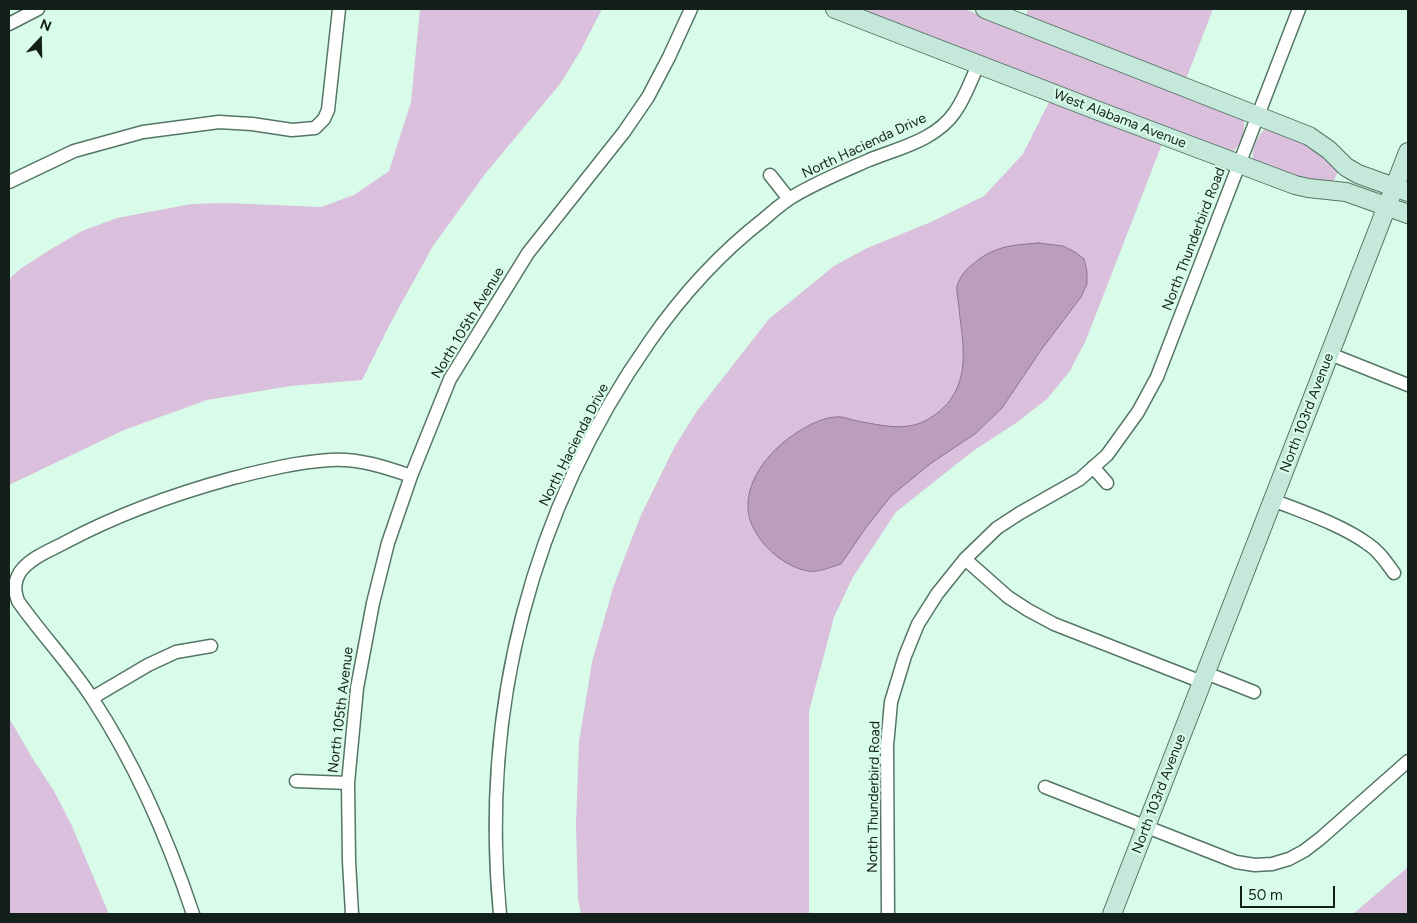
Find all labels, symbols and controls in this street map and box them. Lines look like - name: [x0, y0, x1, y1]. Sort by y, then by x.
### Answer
- north arrow: [15, 15, 65, 65]
- text: N: [37, 16, 54, 35]
- street label: West Alabama Avenue: [1051, 86, 1189, 152]
- street label: North Hacienda Drive: [799, 110, 929, 182]
- street label: North Thunderbird Road: [1159, 165, 1229, 313]
- street label: North 105th Avenue: [428, 264, 508, 382]
- street label: North 103rd Avenue: [1277, 351, 1337, 475]
- street label: North Hacienda Drive: [536, 381, 612, 509]
- street label: North 105th Avenue: [325, 646, 357, 774]
- street label: North Thunderbird Road: [864, 721, 884, 873]
- street label: North 103rd Avenue: [1129, 732, 1189, 856]
- scale bar: [1242, 876, 1337, 908]
- text: 50 m: [1248, 886, 1283, 904]

